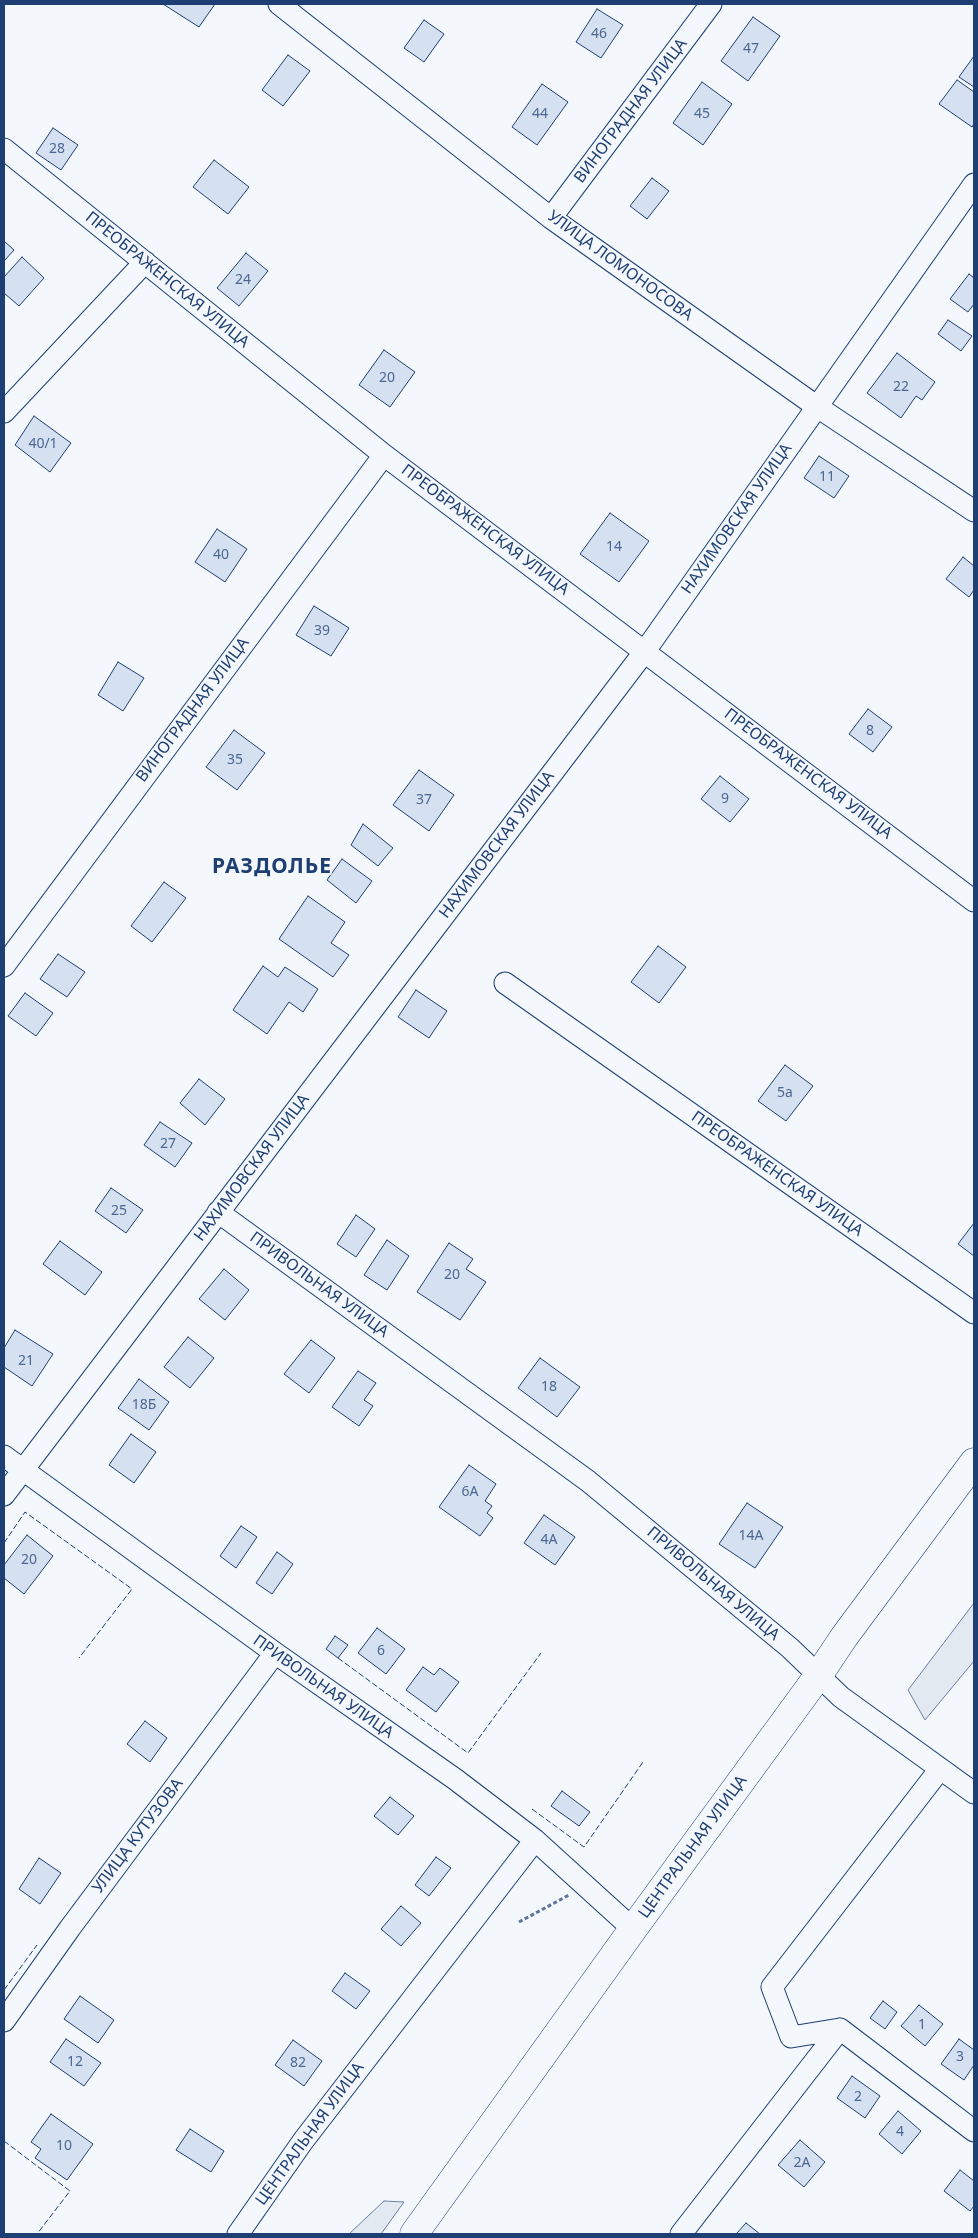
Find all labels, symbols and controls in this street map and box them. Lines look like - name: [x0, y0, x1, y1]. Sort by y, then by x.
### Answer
- house number: 46: [591, 26, 607, 42]
- street label: ВИНОГРАДНАЯ УЛИЦА: [570, 35, 692, 187]
- house number: 47: [743, 41, 759, 57]
- house number: 44: [532, 106, 548, 122]
- house number: 45: [694, 106, 710, 122]
- house number: 28: [49, 141, 65, 157]
- street label: УЛИЦА ЛОМОНОСОВА: [544, 207, 696, 325]
- street label: ПРЕОБРАЖЕНСКАЯ УЛИЦА: [81, 208, 253, 352]
- house number: 24: [235, 272, 251, 288]
- house number: 20: [379, 370, 395, 386]
- house number: 22: [893, 379, 909, 395]
- house number: 40/1: [28, 436, 58, 452]
- street label: НАХИМОВСКАЯ УЛИЦА: [678, 440, 796, 598]
- street label: ПРЕОБРАЖЕНСКАЯ УЛИЦА: [397, 461, 573, 599]
- house number: 11: [819, 469, 835, 485]
- house number: 14: [606, 539, 622, 555]
- house number: 40: [213, 547, 229, 563]
- house number: 39: [314, 623, 330, 639]
- street label: ВИНОГРАДНАЯ УЛИЦА: [132, 634, 254, 786]
- street label: ПРЕОБРАЖЕНСКАЯ УЛИЦА: [720, 705, 896, 843]
- house number: 8: [866, 723, 874, 739]
- house number: 35: [227, 752, 243, 768]
- street label: НАХИМОВСКАЯ УЛИЦА: [435, 768, 559, 922]
- house number: 9: [721, 791, 729, 807]
- house number: 37: [416, 792, 432, 808]
- district label: РАЗДОЛЬЕ: [211, 854, 333, 880]
- house number: 5а: [777, 1085, 793, 1101]
- street label: НАХИМОВСКАЯ УЛИЦА: [190, 1091, 314, 1245]
- street label: ПРЕОБРАЖЕНСКАЯ УЛИЦА: [687, 1107, 867, 1241]
- house number: 27: [160, 1136, 176, 1152]
- house number: 25: [111, 1203, 127, 1219]
- street label: ПРИВОЛЬНАЯ УЛИЦА: [246, 1228, 392, 1342]
- house number: 20: [444, 1267, 460, 1283]
- house number: 21: [18, 1353, 34, 1369]
- house number: 18: [541, 1379, 557, 1395]
- house number: 18Б: [132, 1397, 156, 1413]
- house number: 6А: [462, 1484, 478, 1500]
- street label: ПРИВОЛЬНАЯ УЛИЦА: [643, 1523, 783, 1645]
- house number: 14А: [739, 1528, 763, 1544]
- house number: 4А: [541, 1532, 557, 1548]
- house number: 20: [21, 1552, 37, 1568]
- street label: ПРИВОЛЬНАЯ УЛИЦА: [249, 1631, 397, 1743]
- house number: 6: [377, 1643, 385, 1659]
- street label: ЦЕНТРАЛЬНАЯ УЛИЦА: [635, 1772, 751, 1922]
- street label: УЛИЦА КУТУЗОВА: [89, 1775, 187, 1897]
- house number: 1: [918, 2017, 926, 2033]
- house number: 3: [956, 2049, 964, 2065]
- house number: 12: [67, 2054, 83, 2070]
- house number: 82: [290, 2055, 306, 2071]
- street label: ЦЕНТРАЛЬНАЯ УЛИЦА: [252, 2059, 368, 2209]
- house number: 2: [854, 2089, 862, 2105]
- house number: 4: [896, 2124, 904, 2140]
- house number: 10: [56, 2138, 72, 2154]
- house number: 2А: [794, 2155, 810, 2171]

